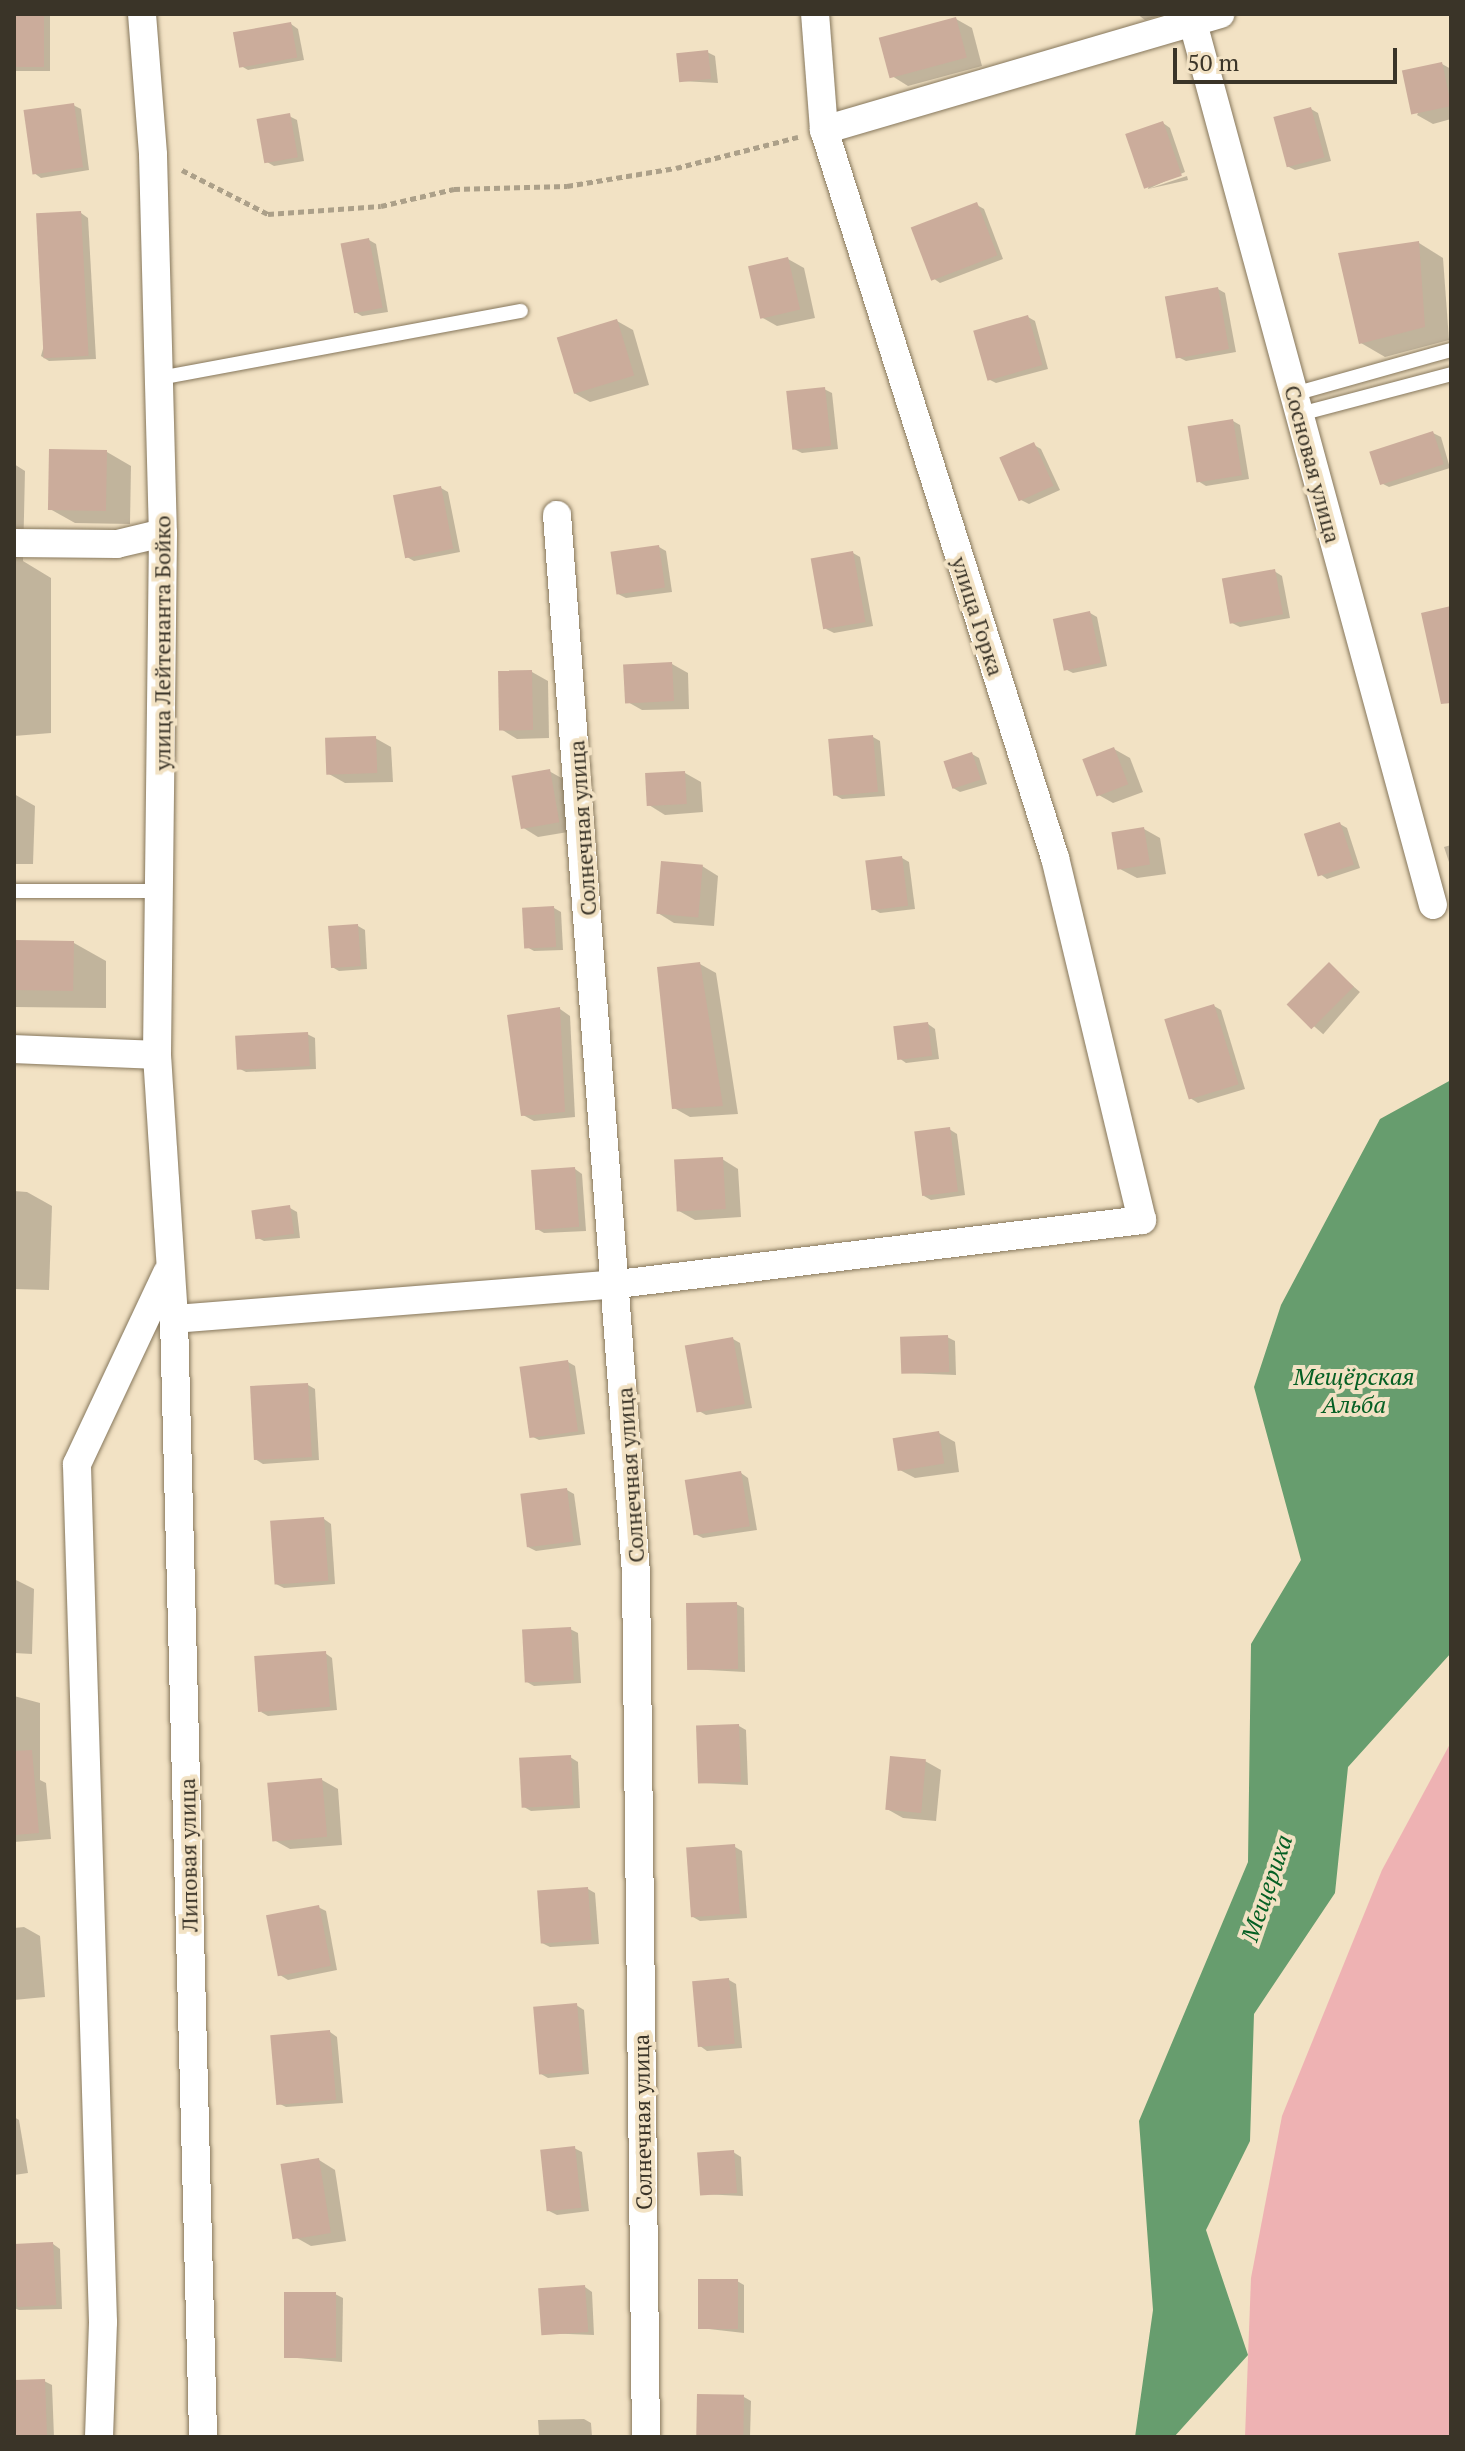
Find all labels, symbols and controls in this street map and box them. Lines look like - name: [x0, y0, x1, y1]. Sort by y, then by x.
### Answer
- scale bar: [1177, 32, 1401, 82]
- text: 50 m: [1187, 46, 1239, 78]
- street label: Сосновая улица: [1279, 382, 1347, 546]
- street label: улица Лейтенанта Бойко: [149, 516, 175, 770]
- street label: улица Горка: [946, 553, 1010, 679]
- street label: Солнечная улица: [563, 739, 601, 917]
- water label: Мещёрская Альба: [1293, 1363, 1415, 1419]
- street label: Солнечная улица: [611, 1386, 649, 1564]
- street label: Липовая улица: [173, 1778, 203, 1932]
- water label: Мещериха: [1235, 1831, 1299, 1945]
- street label: Солнечная улица: [627, 2034, 657, 2210]

